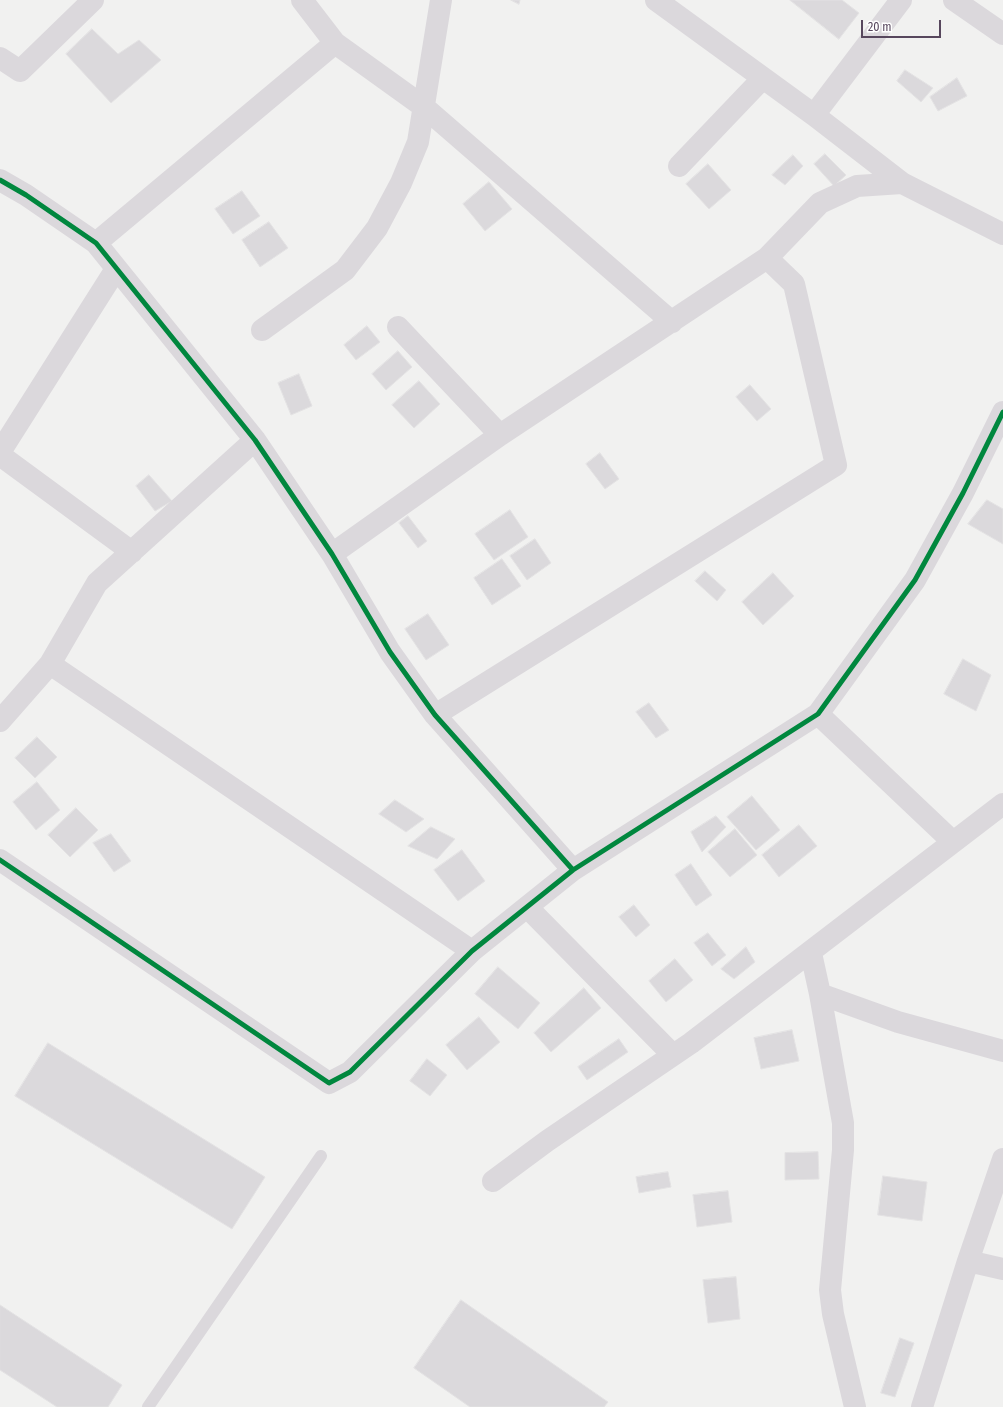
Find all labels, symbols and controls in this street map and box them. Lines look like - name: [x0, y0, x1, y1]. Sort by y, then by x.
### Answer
- scale bar: [863, 12, 943, 38]
- text: 20 m: [868, 20, 892, 34]

